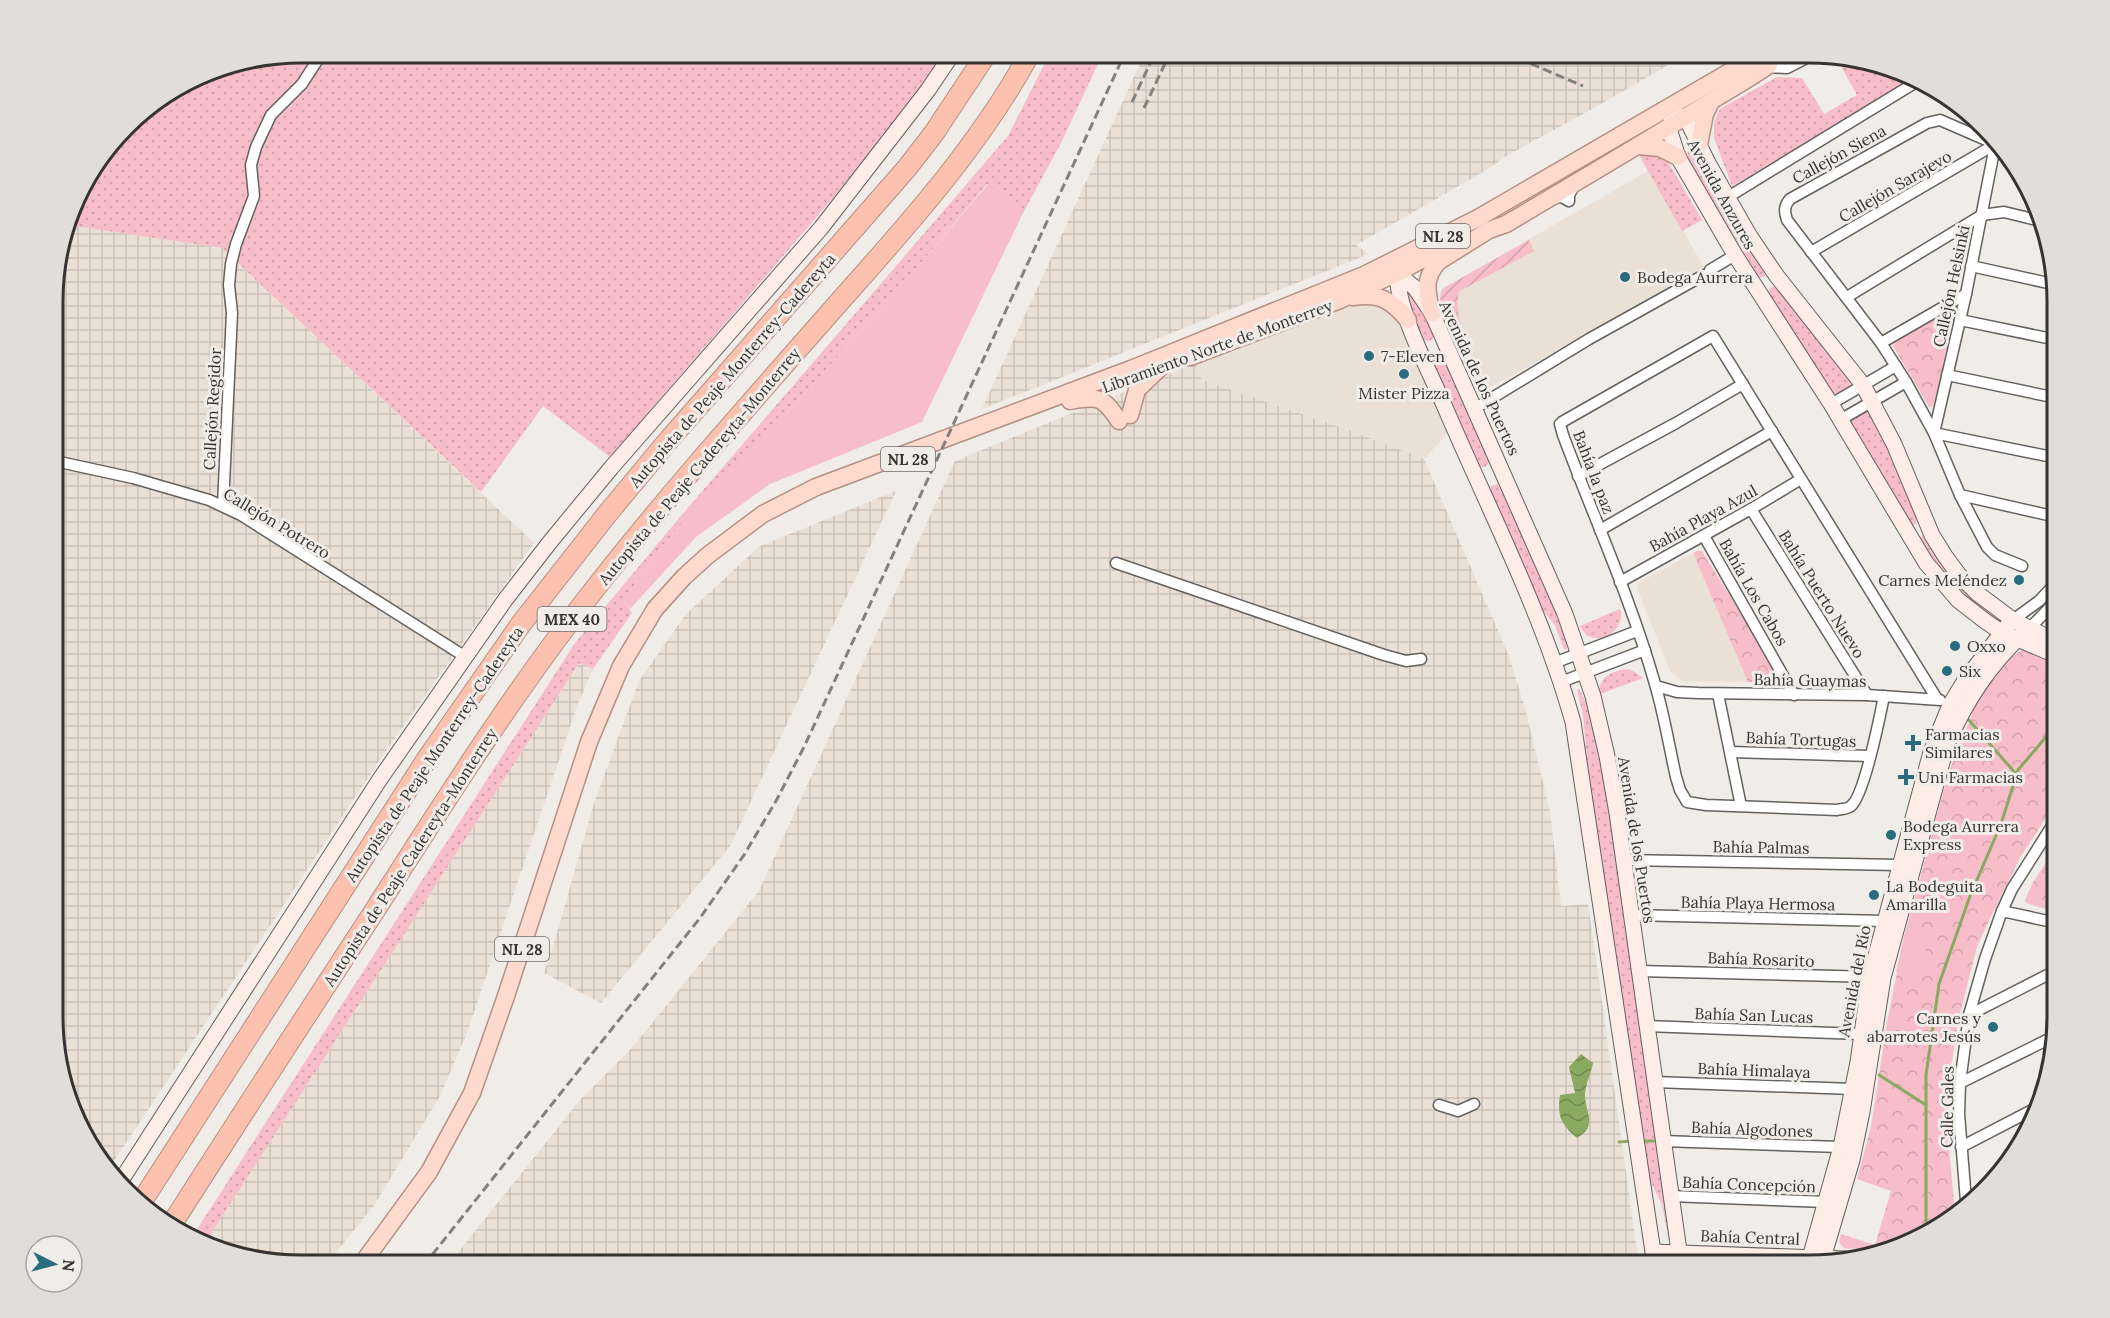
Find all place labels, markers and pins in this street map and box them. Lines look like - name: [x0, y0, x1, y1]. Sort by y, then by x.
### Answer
- place label: Bodega Aurrera: [1637, 267, 1753, 287]
- marker: Bodega Aurrera: [1618, 270, 1632, 284]
- place label: 7-Eleven: [1381, 346, 1445, 366]
- marker: 7-Eleven: [1362, 349, 1376, 363]
- marker: Mister Pizza: [1397, 367, 1411, 381]
- place label: Mister Pizza: [1358, 383, 1450, 403]
- place label: Carnes Meléndez: [1878, 570, 2007, 590]
- marker: Carnes Meléndez: [2012, 573, 2026, 587]
- place label: Oxxo: [1967, 636, 2006, 656]
- marker: Oxxo: [1948, 639, 1962, 653]
- place label: Six: [1959, 661, 1981, 681]
- marker: Six: [1940, 664, 1954, 678]
- place label: Farmacias Similares: [1925, 724, 2000, 762]
- marker: Farmacias Similares: [1906, 736, 1920, 750]
- place label: Uni Farmacias: [1918, 767, 2023, 787]
- marker: Uni Farmacias: [1899, 770, 1913, 784]
- place label: Bodega Aurrera Express: [1903, 816, 2019, 854]
- marker: Bodega Aurrera Express: [1884, 828, 1898, 842]
- place label: La Bodeguita Amarilla: [1885, 876, 1983, 914]
- marker: La Bodeguita Amarilla: [1867, 888, 1881, 902]
- place label: Carnes y abarrotes Jesús: [1867, 1008, 1982, 1046]
- marker: Carnes y abarrotes Jesús: [1986, 1020, 2000, 1034]

